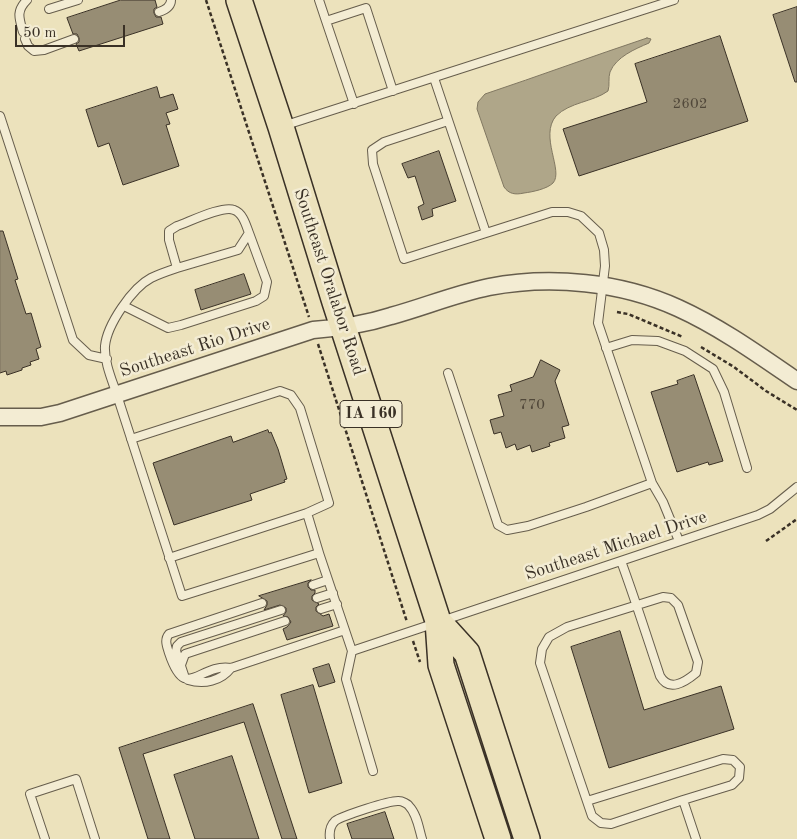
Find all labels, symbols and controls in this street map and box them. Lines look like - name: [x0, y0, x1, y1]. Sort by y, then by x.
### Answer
- scale bar: [18, 15, 128, 47]
- text: 50 m: [23, 26, 57, 41]
- house number: 2602: [673, 95, 707, 113]
- street label: Southeast Oralabor Road: [289, 186, 369, 378]
- street label: Southeast Rio Drive: [117, 313, 273, 383]
- house number: 770: [519, 396, 545, 414]
- road number: IA 160: [340, 400, 402, 428]
- street label: Southeast Michael Drive: [522, 506, 710, 586]

